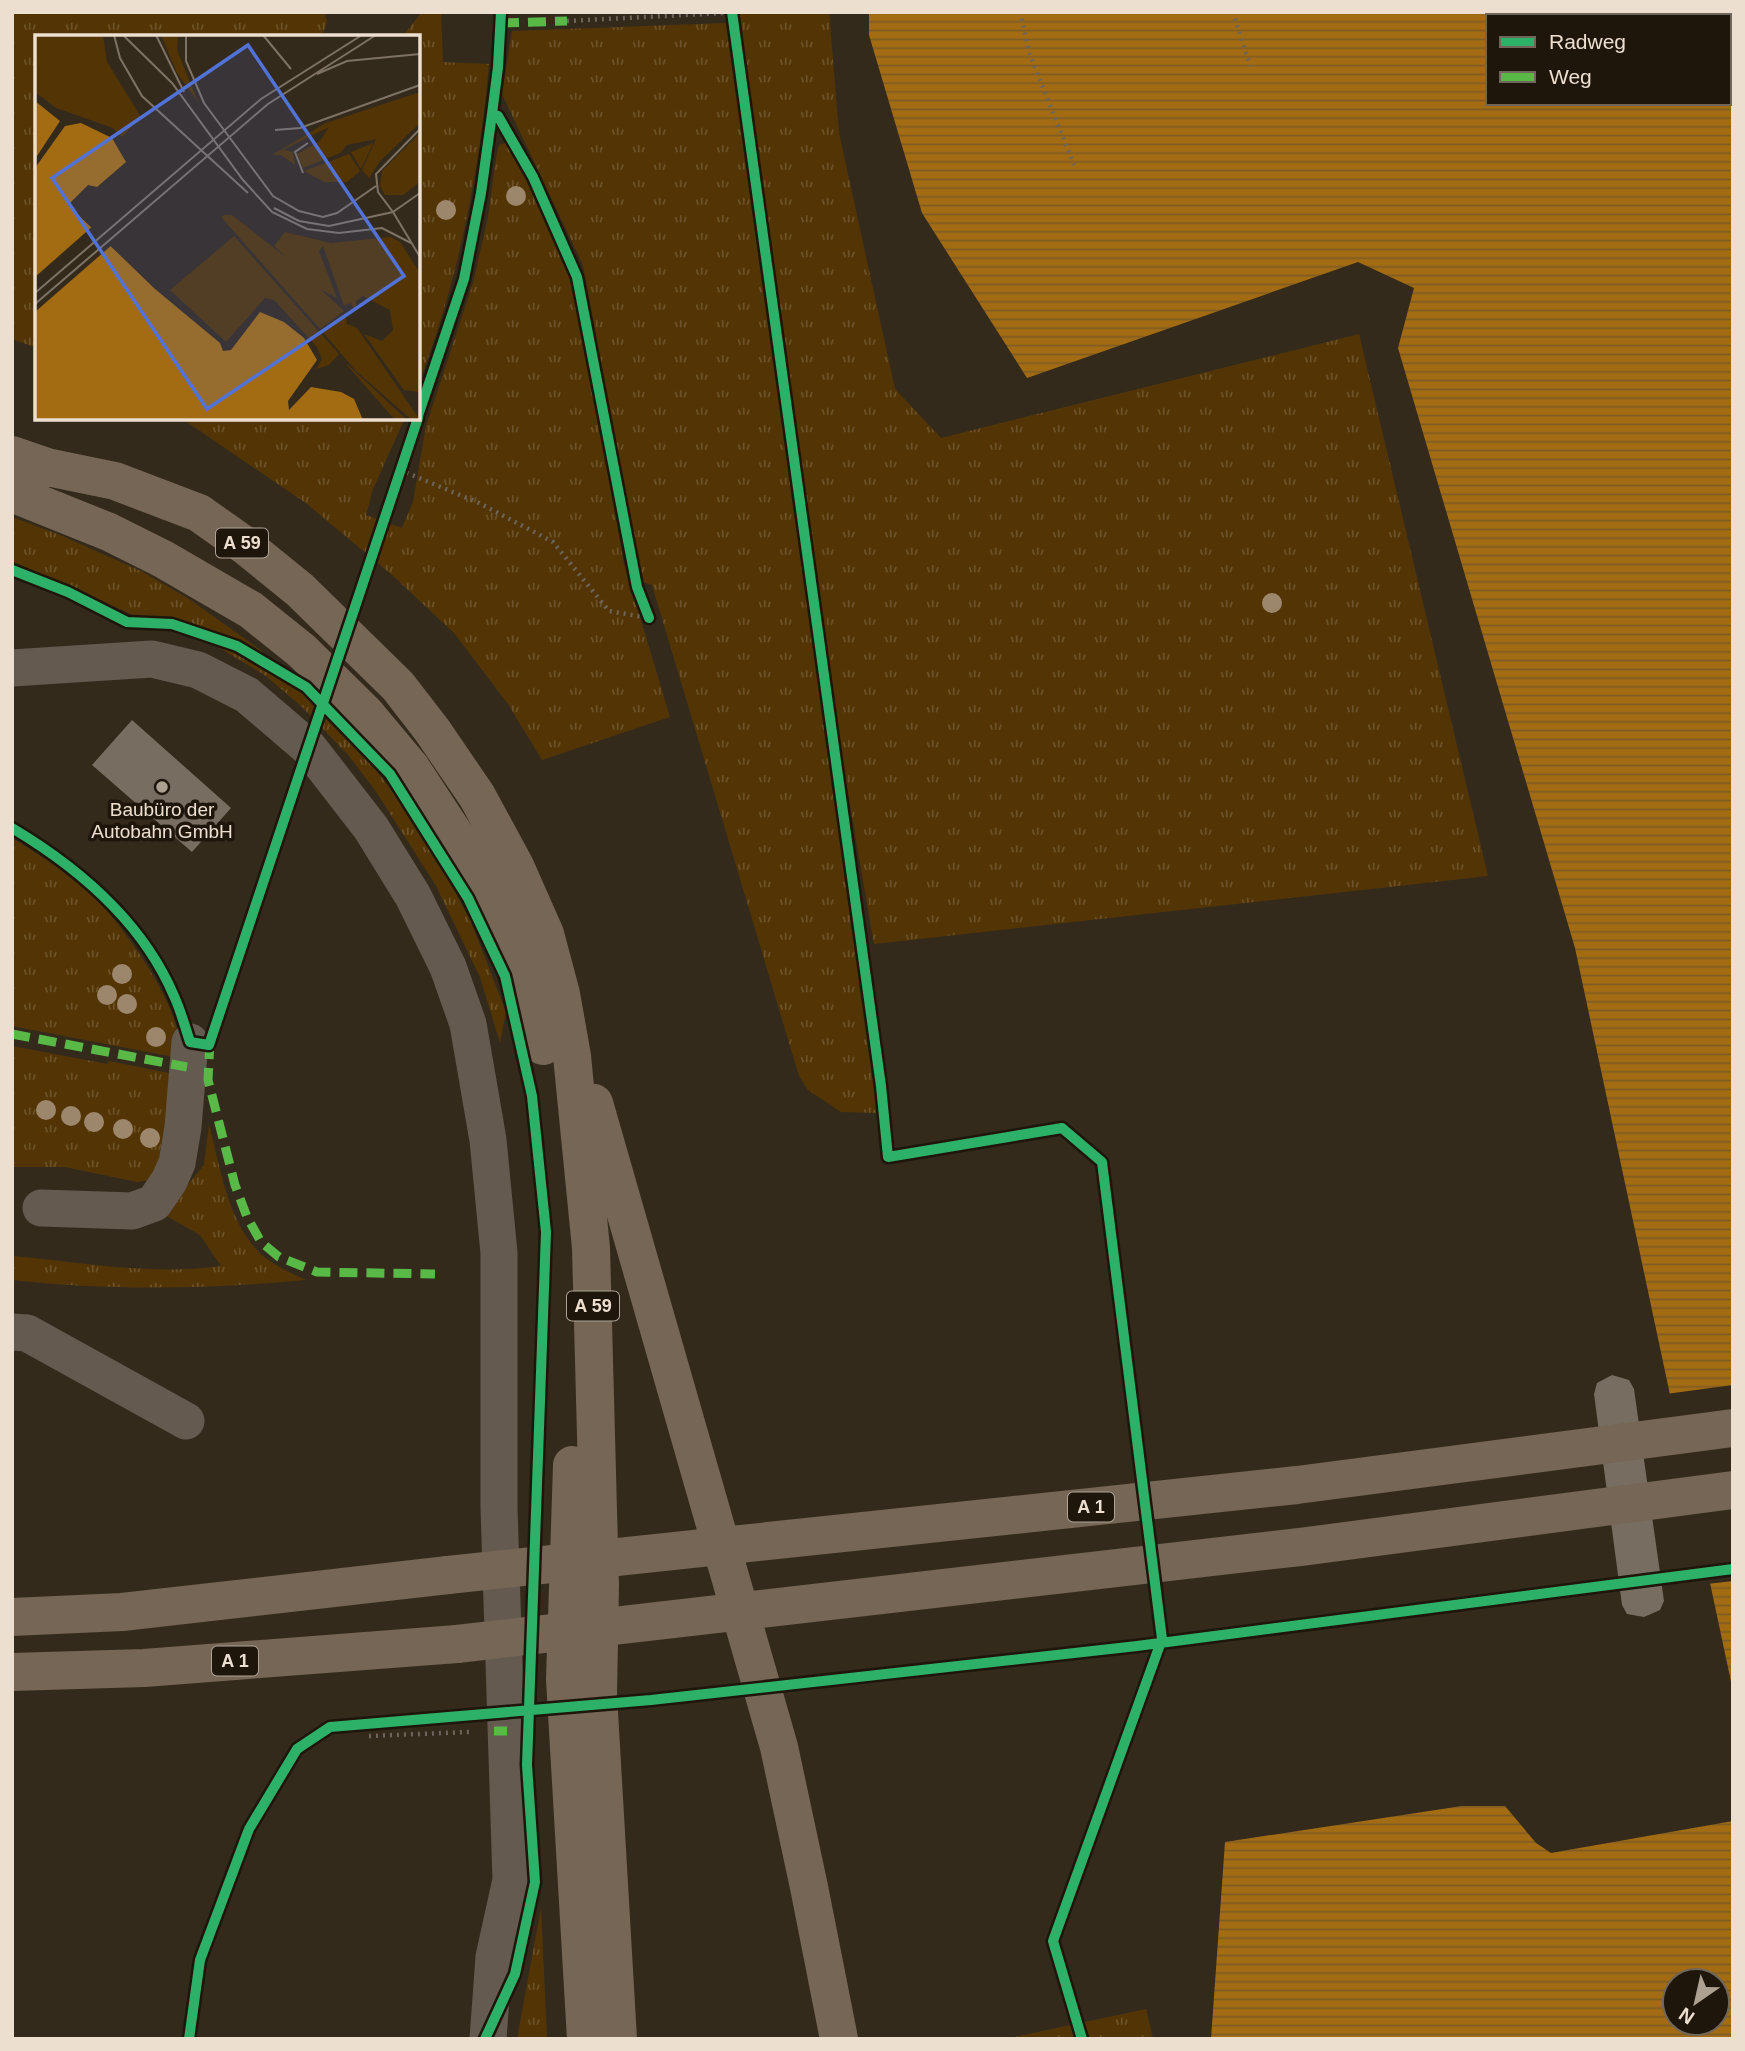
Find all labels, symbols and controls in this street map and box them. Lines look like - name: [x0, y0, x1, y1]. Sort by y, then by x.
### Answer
- legend: [1486, 14, 1731, 105]
- text: Radweg: [1549, 30, 1626, 53]
- inset map: [35, 35, 420, 420]
- text: Weg: [1549, 65, 1592, 88]
- road number: A 59: [216, 528, 268, 558]
- marker: Baubüro der Autobahn GmbH: [154, 779, 170, 795]
- place label: Baubüro der Autobahn GmbH: [91, 799, 233, 842]
- road number: A 59: [567, 1292, 619, 1321]
- road number: A 1: [1068, 1492, 1114, 1522]
- road number: A 1: [212, 1646, 258, 1676]
- north arrow: [1661, 1967, 1731, 2037]
- text: N: [1675, 2003, 1698, 2028]

